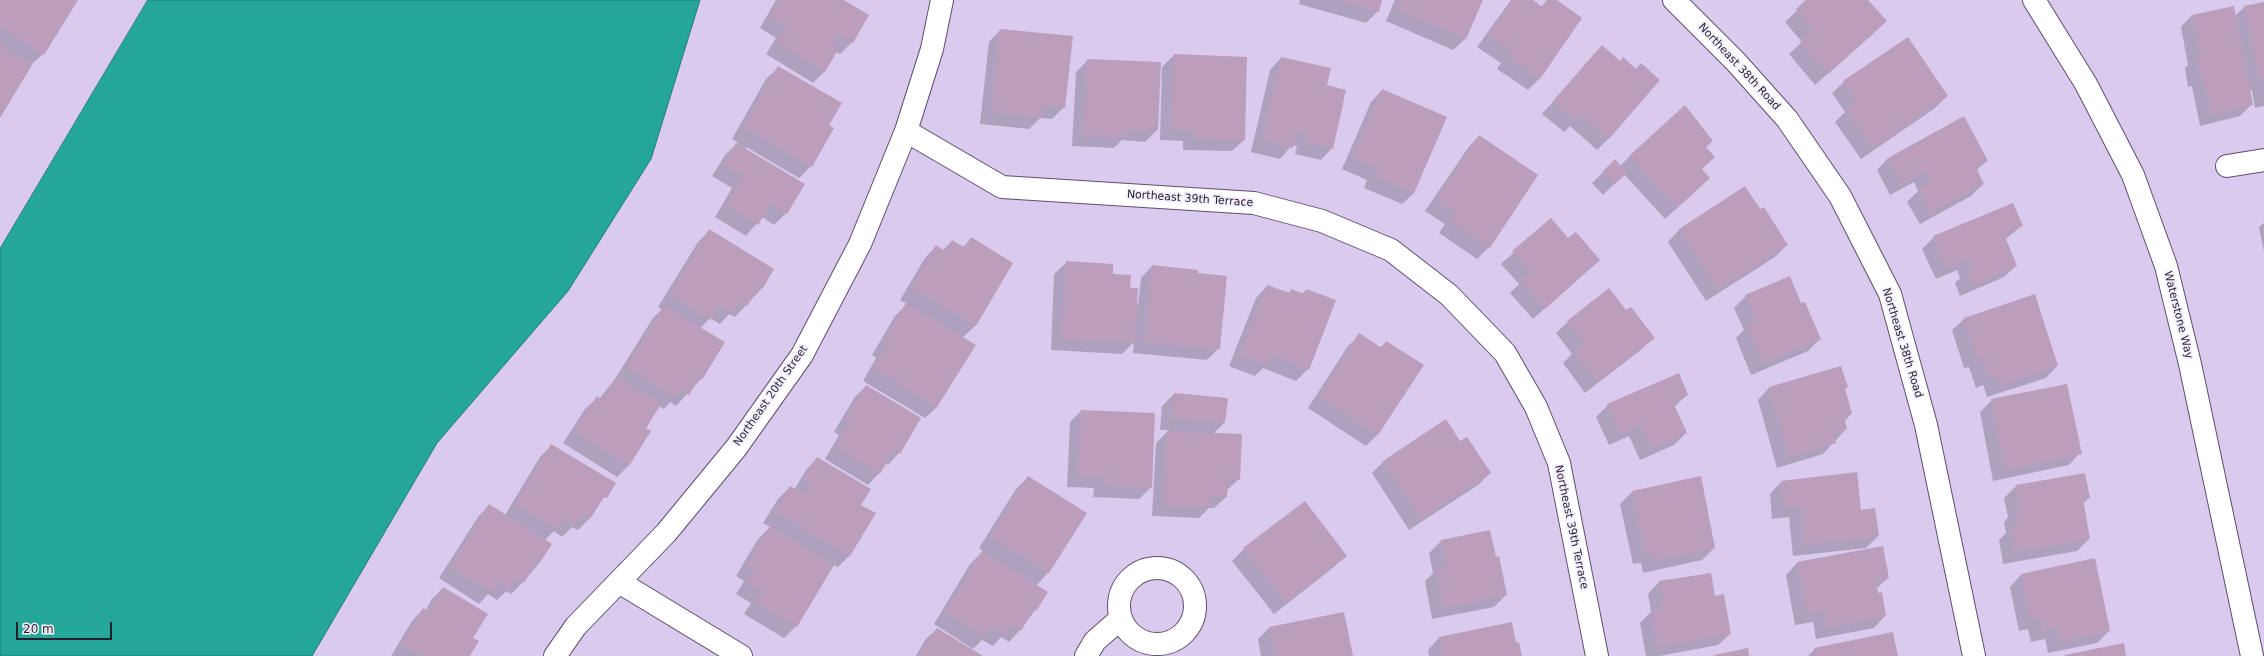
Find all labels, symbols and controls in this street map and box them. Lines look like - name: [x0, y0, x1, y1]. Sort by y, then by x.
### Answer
- street label: Northeast 38th Road: [1695, 21, 1783, 113]
- street label: Northeast 39th Terrace: [1126, 188, 1254, 210]
- street label: Waterstone Way: [2161, 270, 2195, 360]
- street label: Northeast 38th Road: [1879, 286, 1925, 400]
- street label: Northeast 20th Street: [731, 343, 811, 449]
- street label: Northeast 39th Terrace: [1551, 464, 1591, 590]
- scale bar: [18, 614, 114, 640]
- text: 20 m: [23, 622, 54, 636]

